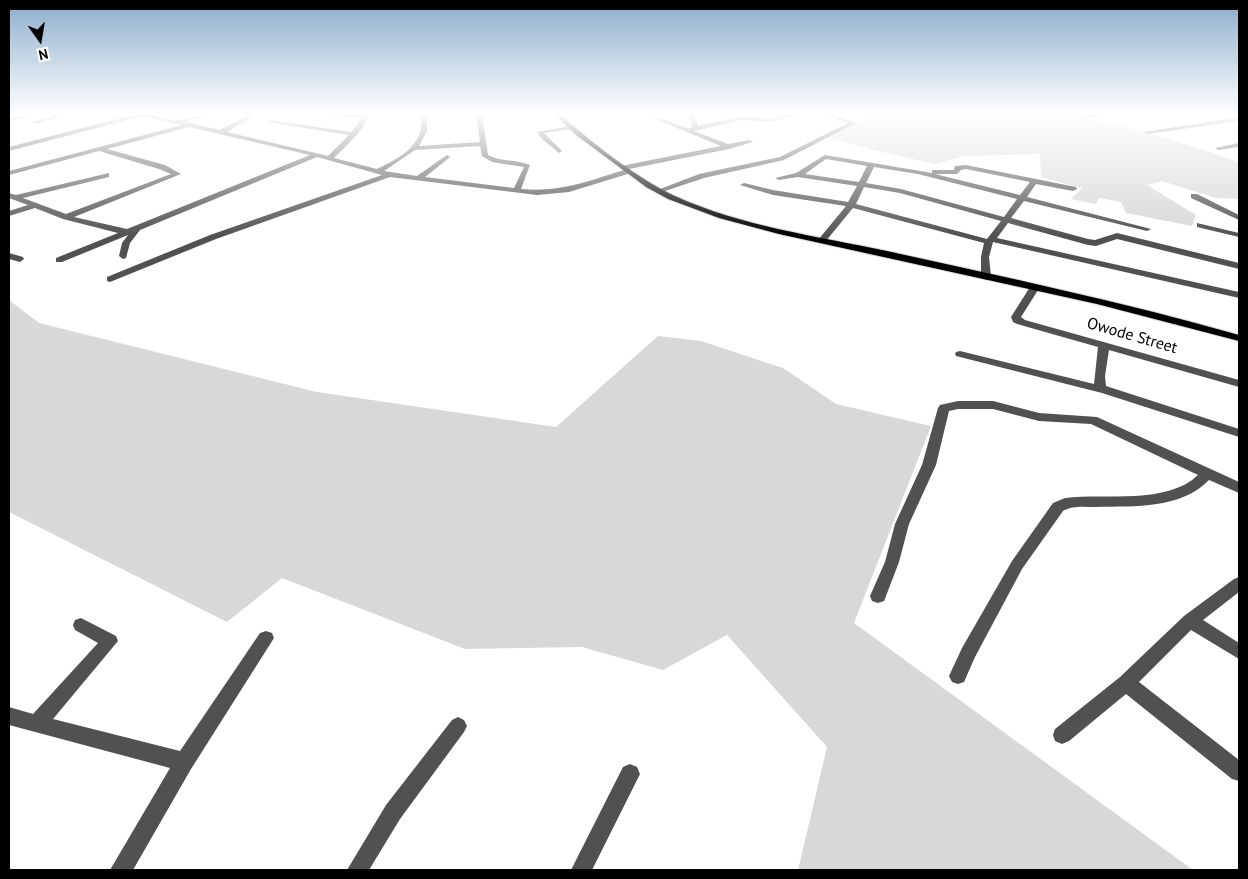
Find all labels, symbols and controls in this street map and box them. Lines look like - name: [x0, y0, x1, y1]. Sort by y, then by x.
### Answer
- north arrow: [15, 15, 65, 65]
- text: N: [37, 45, 50, 64]
- street label: Owode Street: [1085, 314, 1179, 358]

